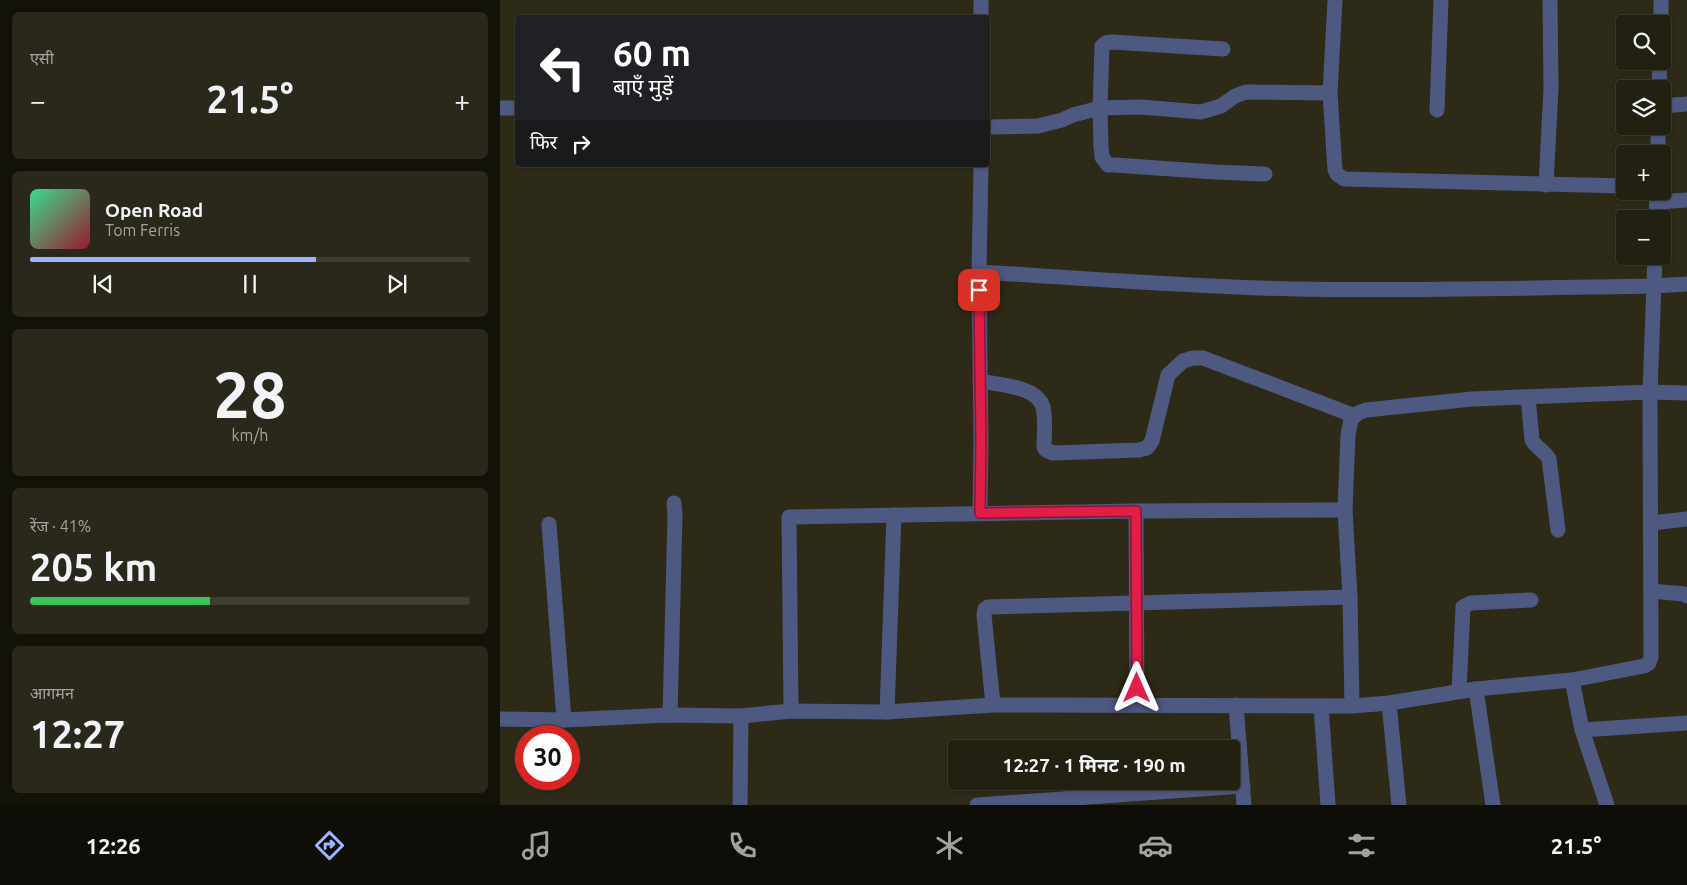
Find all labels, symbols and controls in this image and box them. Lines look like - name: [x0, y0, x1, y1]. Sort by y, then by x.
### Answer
- map controls: [1616, 15, 1671, 265]
- button: search: [1616, 15, 1671, 70]
- text: 60 m: [613, 33, 691, 73]
- icon: left: [530, 35, 595, 100]
- text: एसी: [30, 49, 54, 67]
- text: बाएँ मुड़ें: [613, 74, 673, 99]
- text: 21.5°: [206, 78, 294, 120]
- button: layers: [1616, 80, 1671, 135]
- text: −: [30, 85, 46, 116]
- text: +: [454, 85, 470, 116]
- icon: right: [567, 130, 595, 158]
- text: फिर: [530, 131, 557, 153]
- button: +: [1616, 145, 1671, 200]
- text: Open Road: [105, 199, 203, 221]
- button: −: [1616, 210, 1671, 265]
- text: Tom Ferris: [105, 221, 180, 239]
- pin: [958, 269, 1000, 311]
- icon: previous: [89, 270, 117, 298]
- icon: pause: [236, 270, 264, 298]
- icon: next: [383, 270, 411, 298]
- icon: arrive: [965, 276, 993, 304]
- text: 28: [213, 357, 287, 430]
- text: km/h: [232, 426, 268, 444]
- text: रेंज · 41%: [30, 517, 91, 535]
- text: 205 km: [30, 546, 157, 588]
- position arrow: [1110, 661, 1162, 713]
- text: आगमन: [30, 684, 74, 702]
- text: 12:27: [30, 713, 125, 755]
- speed limit sign: 30: [515, 725, 580, 790]
- text: 12:27 · 1 मिनट · 190 m: [1002, 754, 1186, 776]
- icon: directions: [312, 828, 347, 863]
- icon: music: [519, 828, 554, 863]
- icon: phone: [725, 828, 760, 863]
- icon: climate: [932, 828, 967, 863]
- icon: car: [1138, 828, 1173, 863]
- icon: filters: [1344, 828, 1379, 863]
- text: 12:26: [86, 833, 141, 858]
- text: 21.5°: [1551, 833, 1601, 858]

